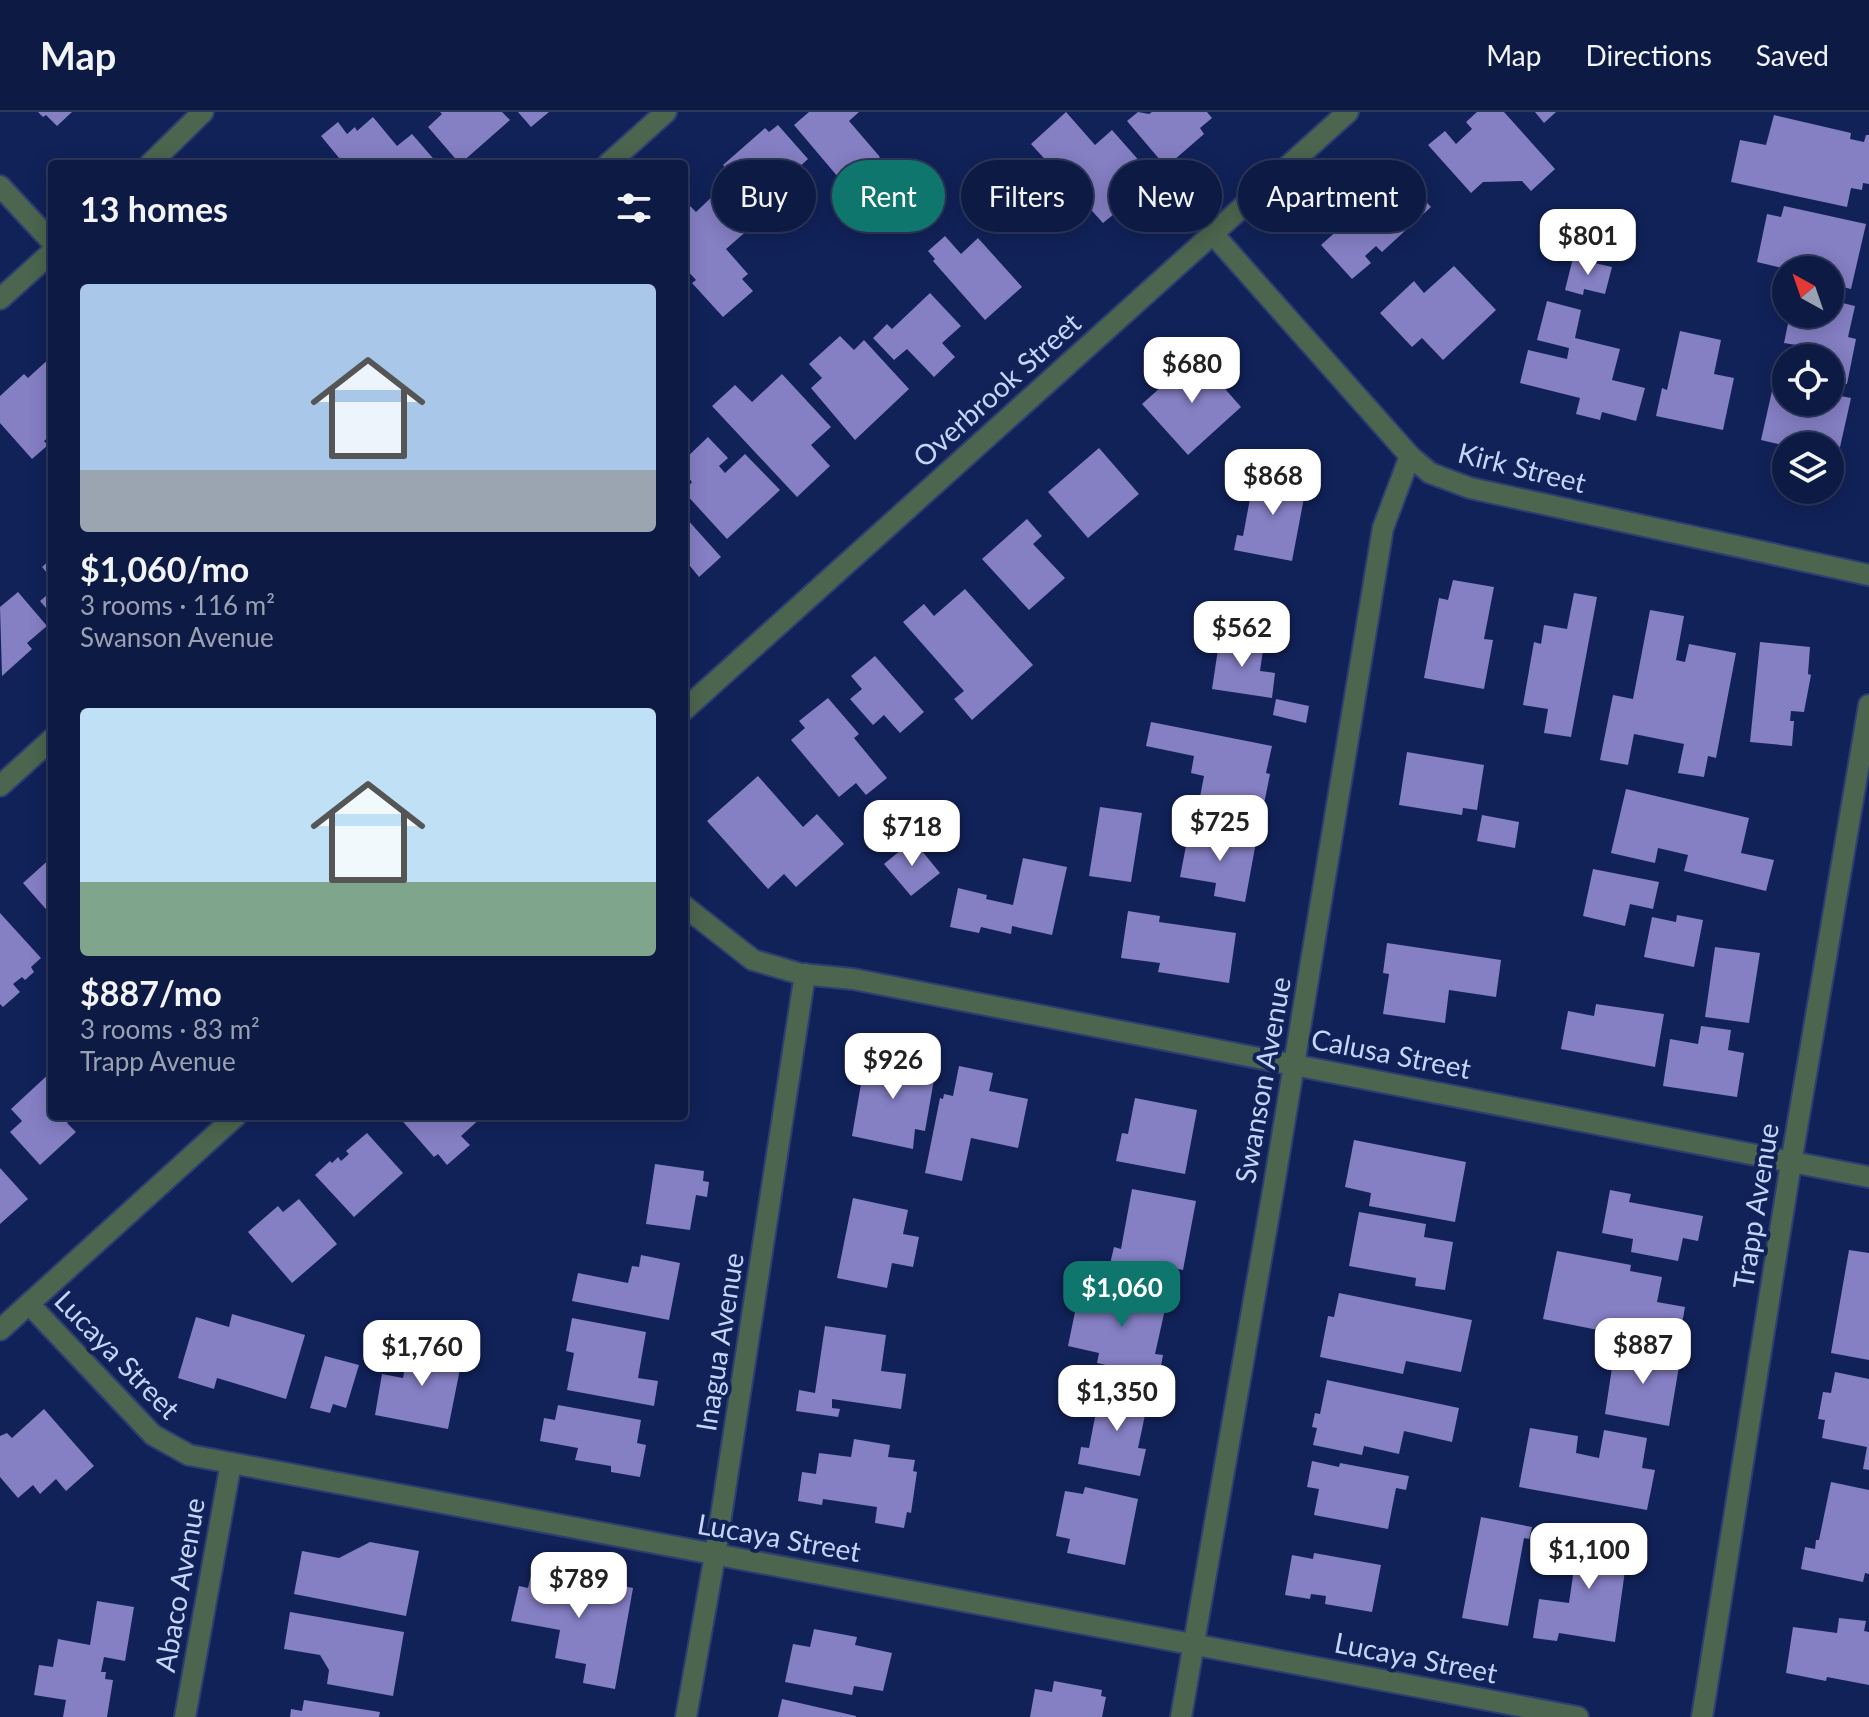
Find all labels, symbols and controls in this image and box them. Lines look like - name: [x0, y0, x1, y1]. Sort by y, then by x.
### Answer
- text: Map: [40, 32, 116, 78]
- text: Map: [1486, 38, 1541, 72]
- text: Directions: [1585, 38, 1712, 72]
- text: Saved: [1756, 38, 1829, 72]
- chip: Buy: [712, 160, 816, 232]
- chip: Rent: [832, 160, 945, 232]
- chip: Filters: [961, 160, 1093, 232]
- chip: New: [1109, 160, 1222, 232]
- chip: Apartment: [1238, 160, 1426, 232]
- icon: filters: [612, 186, 656, 230]
- text: 13 homes: [80, 188, 228, 229]
- pin: $801: [1541, 209, 1635, 277]
- text: $801: [1558, 219, 1618, 251]
- north arrow: [1772, 256, 1844, 328]
- map controls: [1772, 256, 1844, 504]
- street label: Overbrook Street: [906, 305, 1087, 473]
- icon: home: [296, 336, 440, 480]
- pin: $680: [1145, 337, 1239, 405]
- button: locate: [1772, 344, 1844, 416]
- text: $680: [1162, 347, 1222, 379]
- button: layers: [1772, 432, 1844, 504]
- street label: Kirk Street: [1455, 435, 1590, 499]
- pin: $868: [1226, 449, 1320, 517]
- text: $868: [1243, 459, 1303, 491]
- text: $1,060/mo: [80, 548, 249, 589]
- text: 3 rooms · 116 m²: [80, 589, 275, 621]
- pin: $562: [1195, 601, 1289, 669]
- text: $562: [1212, 611, 1272, 643]
- text: Swanson Avenue: [80, 621, 274, 653]
- icon: home: [296, 760, 440, 904]
- pin: $725: [1173, 795, 1267, 863]
- pin: $718: [865, 800, 959, 868]
- text: $725: [1190, 805, 1250, 837]
- text: $718: [882, 810, 942, 842]
- text: $887/mo: [80, 972, 222, 1013]
- street label: Swanson Avenue: [1227, 974, 1297, 1186]
- text: 3 rooms · 83 m²: [80, 1013, 260, 1045]
- street label: Calusa Street: [1309, 1021, 1474, 1085]
- pin: $926: [846, 1033, 940, 1101]
- text: $926: [863, 1043, 923, 1075]
- text: Trapp Avenue: [80, 1045, 236, 1077]
- street label: Trapp Avenue: [1725, 1120, 1785, 1291]
- street label: Inagua Avenue: [688, 1250, 750, 1433]
- pin: $1,060: [1057, 1261, 1187, 1329]
- text: $1,060: [1081, 1271, 1163, 1303]
- street label: Lucaya Street: [48, 1283, 187, 1425]
- pin: $887: [1596, 1318, 1690, 1386]
- pin: $1,760: [357, 1320, 487, 1388]
- text: $887: [1613, 1328, 1673, 1360]
- text: $1,760: [381, 1330, 463, 1362]
- pin: $1,350: [1052, 1365, 1182, 1433]
- text: $1,350: [1076, 1375, 1158, 1407]
- street label: Abaco Avenue: [147, 1495, 211, 1675]
- street label: Lucaya Street: [695, 1506, 863, 1568]
- pin: $1,100: [1524, 1523, 1654, 1591]
- text: $1,100: [1548, 1533, 1630, 1565]
- pin: $789: [532, 1552, 626, 1620]
- text: $789: [549, 1562, 609, 1594]
- street label: Lucaya Street: [1332, 1625, 1500, 1689]

